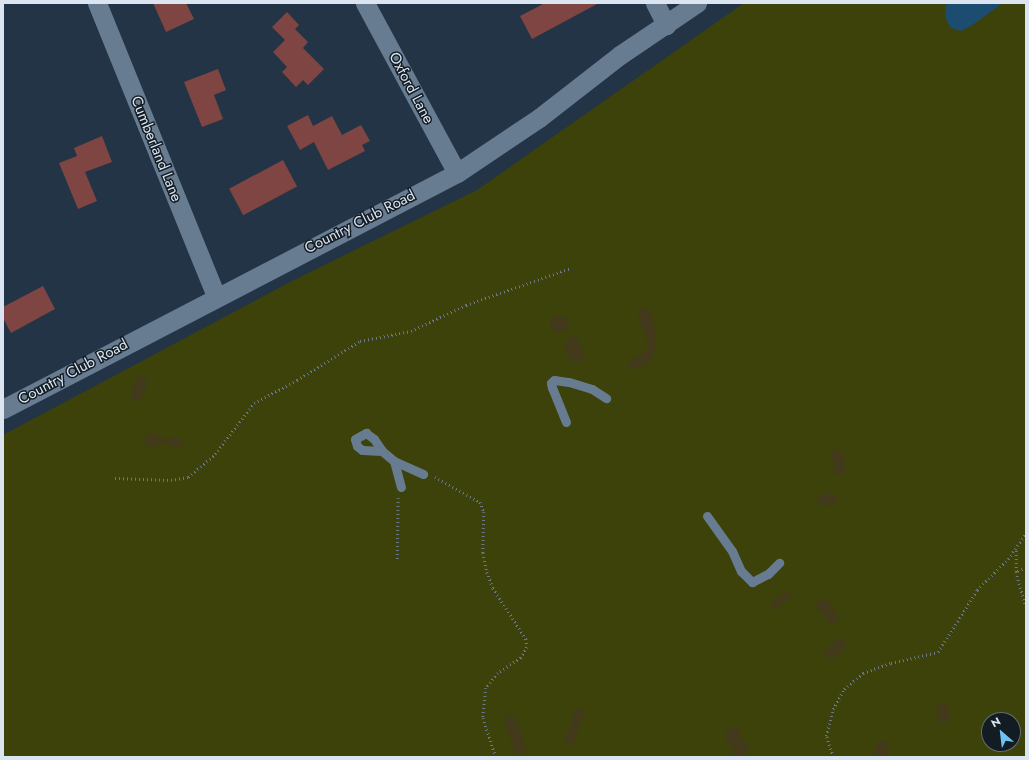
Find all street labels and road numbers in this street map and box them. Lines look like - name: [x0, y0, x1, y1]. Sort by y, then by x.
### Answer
- street label: Oxford Lane: [385, 49, 437, 127]
- street label: Cumberland Lane: [127, 94, 185, 204]
- street label: Country Club Road: [302, 186, 418, 258]
- street label: Country Club Road: [15, 336, 131, 408]

